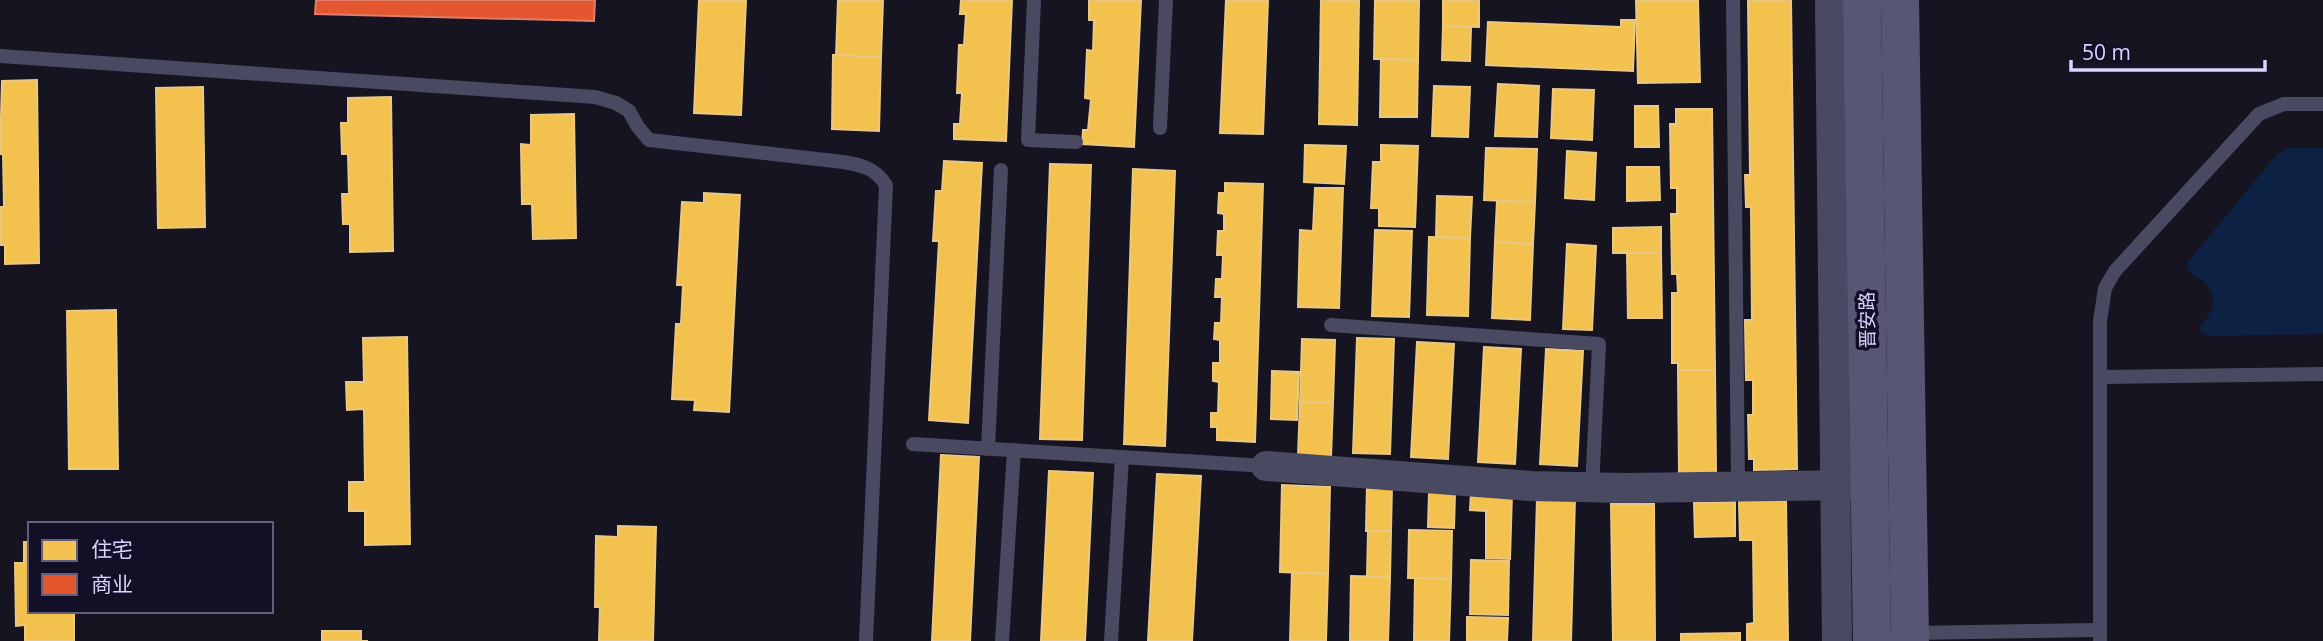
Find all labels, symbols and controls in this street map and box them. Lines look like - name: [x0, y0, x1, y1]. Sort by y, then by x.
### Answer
- scale bar: [2071, 28, 2265, 72]
- text: 50 m: [2082, 38, 2131, 66]
- street label: 晋安路: [1854, 291, 1880, 349]
- legend: [28, 522, 273, 613]
- text: 住宅: [91, 535, 133, 563]
- text: 商业: [91, 570, 133, 598]

